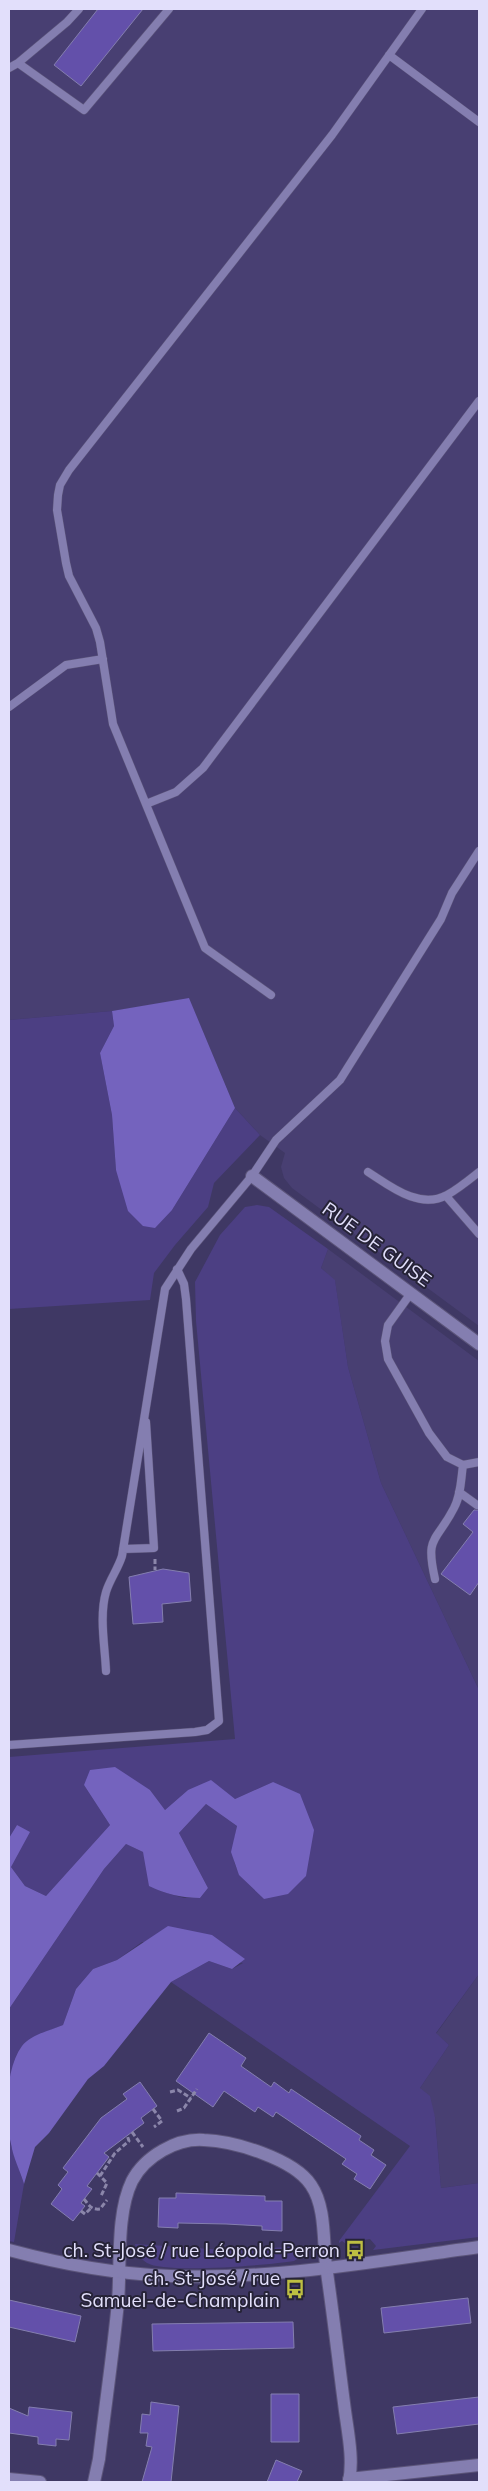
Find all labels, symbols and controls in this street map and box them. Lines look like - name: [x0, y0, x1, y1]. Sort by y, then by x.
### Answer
- street label: RUE DE GUISE: [318, 1196, 436, 1292]
- place label: ch. St-José / rue Léopold-Perron: [63, 2238, 340, 2262]
- bus stop icon: ch. St-José / rue Léopold-Perron: [344, 2239, 366, 2261]
- place label: ch. St-José / rue Samuel-de-Champlain: [81, 2266, 280, 2312]
- bus stop icon: ch. St-José / rue Samuel-de-Champlain: [284, 2278, 306, 2300]

